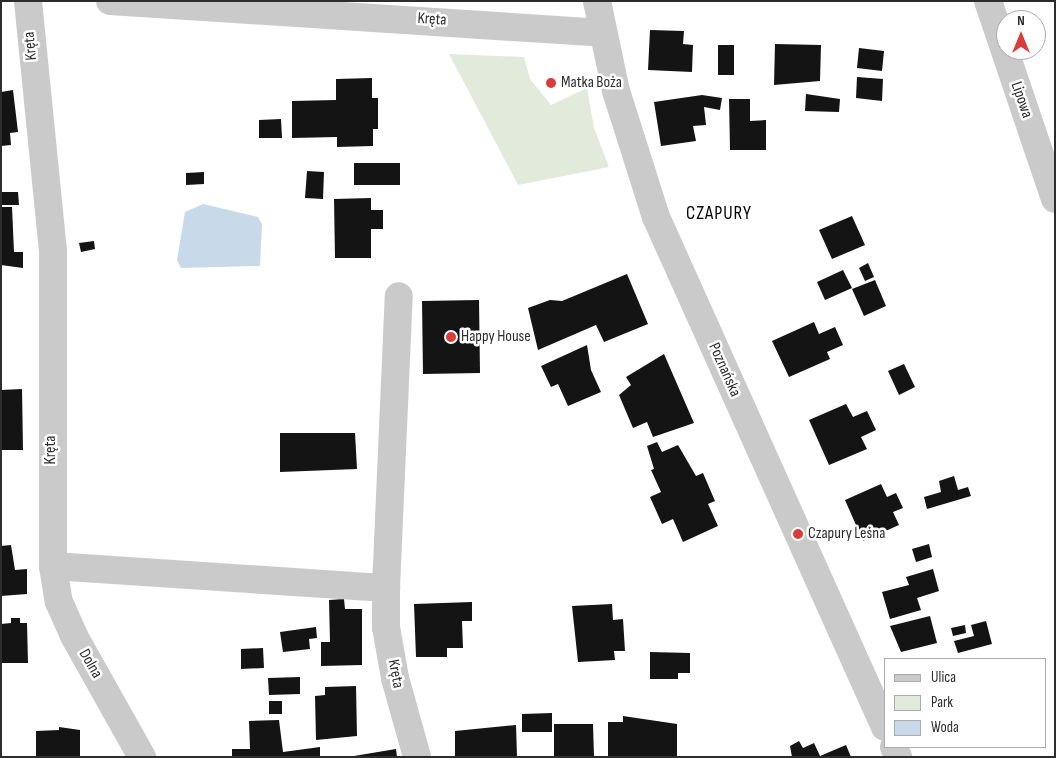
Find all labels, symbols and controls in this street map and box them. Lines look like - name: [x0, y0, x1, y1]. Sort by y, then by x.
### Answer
- street label: Kręta: [417, 9, 447, 31]
- north arrow: [996, 10, 1046, 60]
- text: N: [1017, 12, 1025, 29]
- street label: Kręta: [20, 31, 42, 61]
- place label: Matka Boża: [561, 73, 622, 93]
- marker: Matka Boża: [545, 77, 557, 89]
- street label: Lipowa: [1006, 79, 1036, 121]
- district label: CZAPURY: [685, 203, 753, 225]
- place label: Happy House: [461, 327, 531, 347]
- marker: Happy House: [445, 331, 457, 343]
- street label: Poznańska: [704, 340, 744, 400]
- street label: Kręta: [41, 436, 61, 464]
- place label: Czapury Leśna: [808, 524, 885, 544]
- marker: Czapury Leśna: [792, 528, 804, 540]
- street label: Dolna: [74, 646, 106, 682]
- street label: Kręta: [383, 658, 407, 690]
- legend: [884, 658, 1046, 748]
- text: Ulica: [931, 668, 956, 687]
- text: Park: [931, 693, 953, 712]
- text: Woda: [931, 718, 959, 737]

